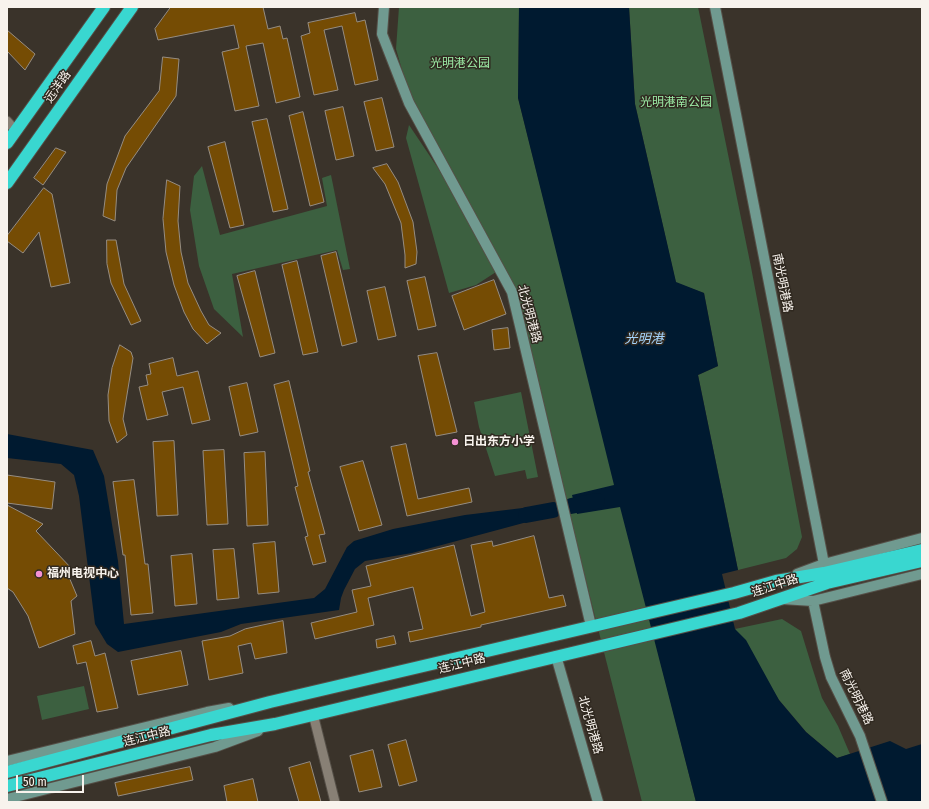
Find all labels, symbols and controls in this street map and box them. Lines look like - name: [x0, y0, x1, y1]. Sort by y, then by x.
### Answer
- park label: 光明港公园: [430, 57, 490, 71]
- street label: 远洋路: [42, 68, 74, 106]
- park label: 光明港南公园: [640, 96, 712, 110]
- street label: 南光明港路: [769, 252, 795, 314]
- street label: 北光明港路: [514, 283, 544, 345]
- water label: 光明港: [625, 331, 663, 347]
- place label: 日出东方小学: [463, 435, 535, 449]
- marker: 日出东方小学: [450, 437, 460, 447]
- place label: 福州电视中心: [47, 567, 119, 581]
- marker: 福州电视中心: [34, 569, 44, 579]
- street label: 连江中路: [750, 572, 800, 600]
- street label: 连江中路: [437, 651, 487, 677]
- street label: 南光明港路: [836, 667, 876, 727]
- street label: 北光明港路: [575, 694, 605, 756]
- street label: 连江中路: [122, 724, 172, 750]
- scale bar: [18, 767, 86, 793]
- text: 50 m: [23, 775, 47, 789]

